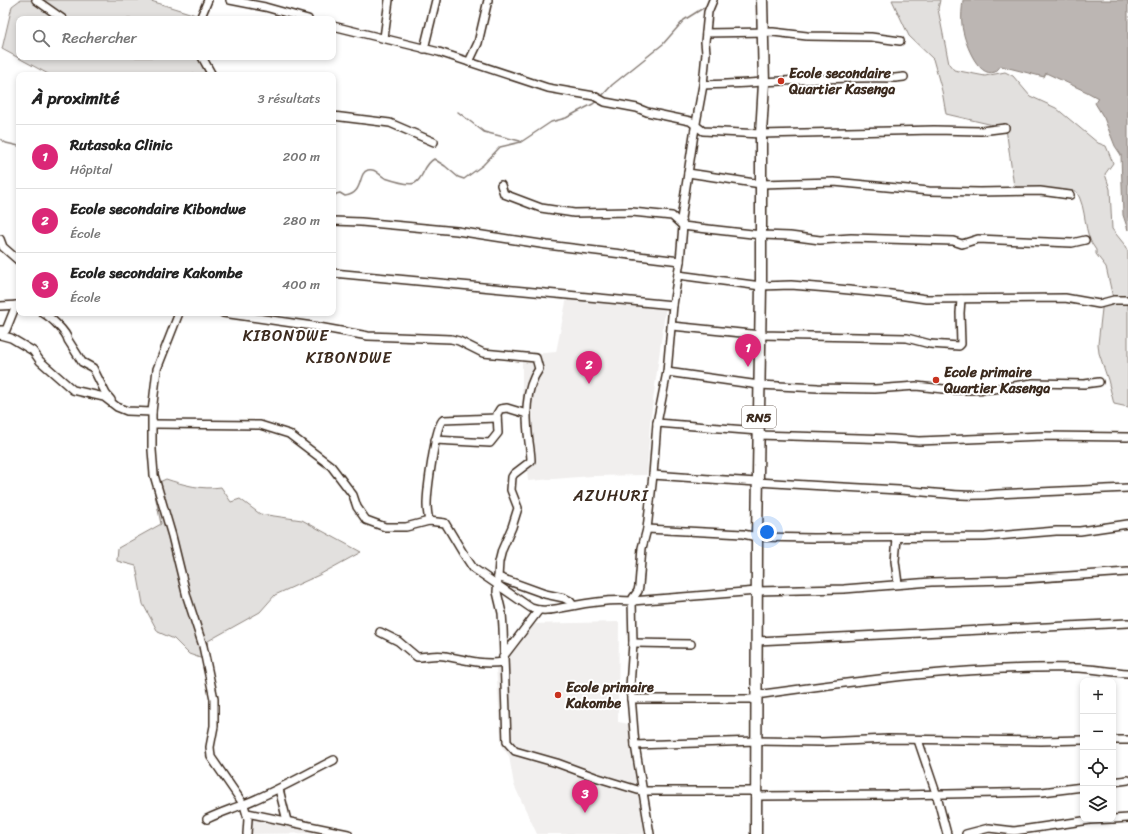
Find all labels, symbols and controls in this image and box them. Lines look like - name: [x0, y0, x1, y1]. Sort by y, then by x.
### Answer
- search box: [16, 16, 336, 60]
- text: Rechercher: [62, 25, 137, 51]
- icon: search: [30, 27, 52, 49]
- place label: Ecole secondaire Quartier Kasenga: [788, 61, 895, 102]
- marker: Ecole secondaire Quartier Kasenga: [776, 76, 786, 86]
- text: À proximité: [32, 83, 119, 113]
- text: 3 résultats: [258, 87, 320, 110]
- text: Rutasoka Clinic: [70, 132, 172, 158]
- text: 1: [42, 145, 48, 168]
- text: 200 m: [283, 145, 320, 168]
- text: Hôpital: [70, 158, 112, 181]
- text: Ecole secondaire Kibondwe: [70, 196, 246, 222]
- text: 2: [41, 209, 49, 232]
- text: 280 m: [283, 209, 320, 232]
- text: École: [70, 222, 101, 245]
- text: Ecole secondaire Kakombe: [70, 260, 243, 286]
- text: 3: [41, 273, 49, 296]
- text: 400 m: [282, 273, 320, 296]
- text: École: [70, 286, 101, 309]
- district label: KIBONDWE: [243, 321, 329, 350]
- pin: 1: [735, 334, 761, 367]
- district label: KIBONDWE: [306, 343, 392, 372]
- pin: 2: [576, 351, 602, 384]
- place label: Ecole primaire Quartier Kasenga: [943, 360, 1050, 401]
- marker: Ecole primaire Quartier Kasenga: [931, 375, 941, 385]
- road number: RN5: [742, 406, 776, 428]
- district label: AZUHURI: [572, 481, 649, 510]
- your location: [757, 522, 777, 542]
- place label: Ecole primaire Kakombe: [565, 675, 654, 716]
- map controls: [1080, 678, 1116, 822]
- button: +: [1080, 678, 1116, 714]
- marker: Ecole primaire Kakombe: [553, 690, 563, 700]
- button: −: [1080, 714, 1116, 750]
- button: locate: [1080, 750, 1116, 786]
- pin: 3: [572, 780, 598, 813]
- button: layers: [1080, 786, 1116, 822]

